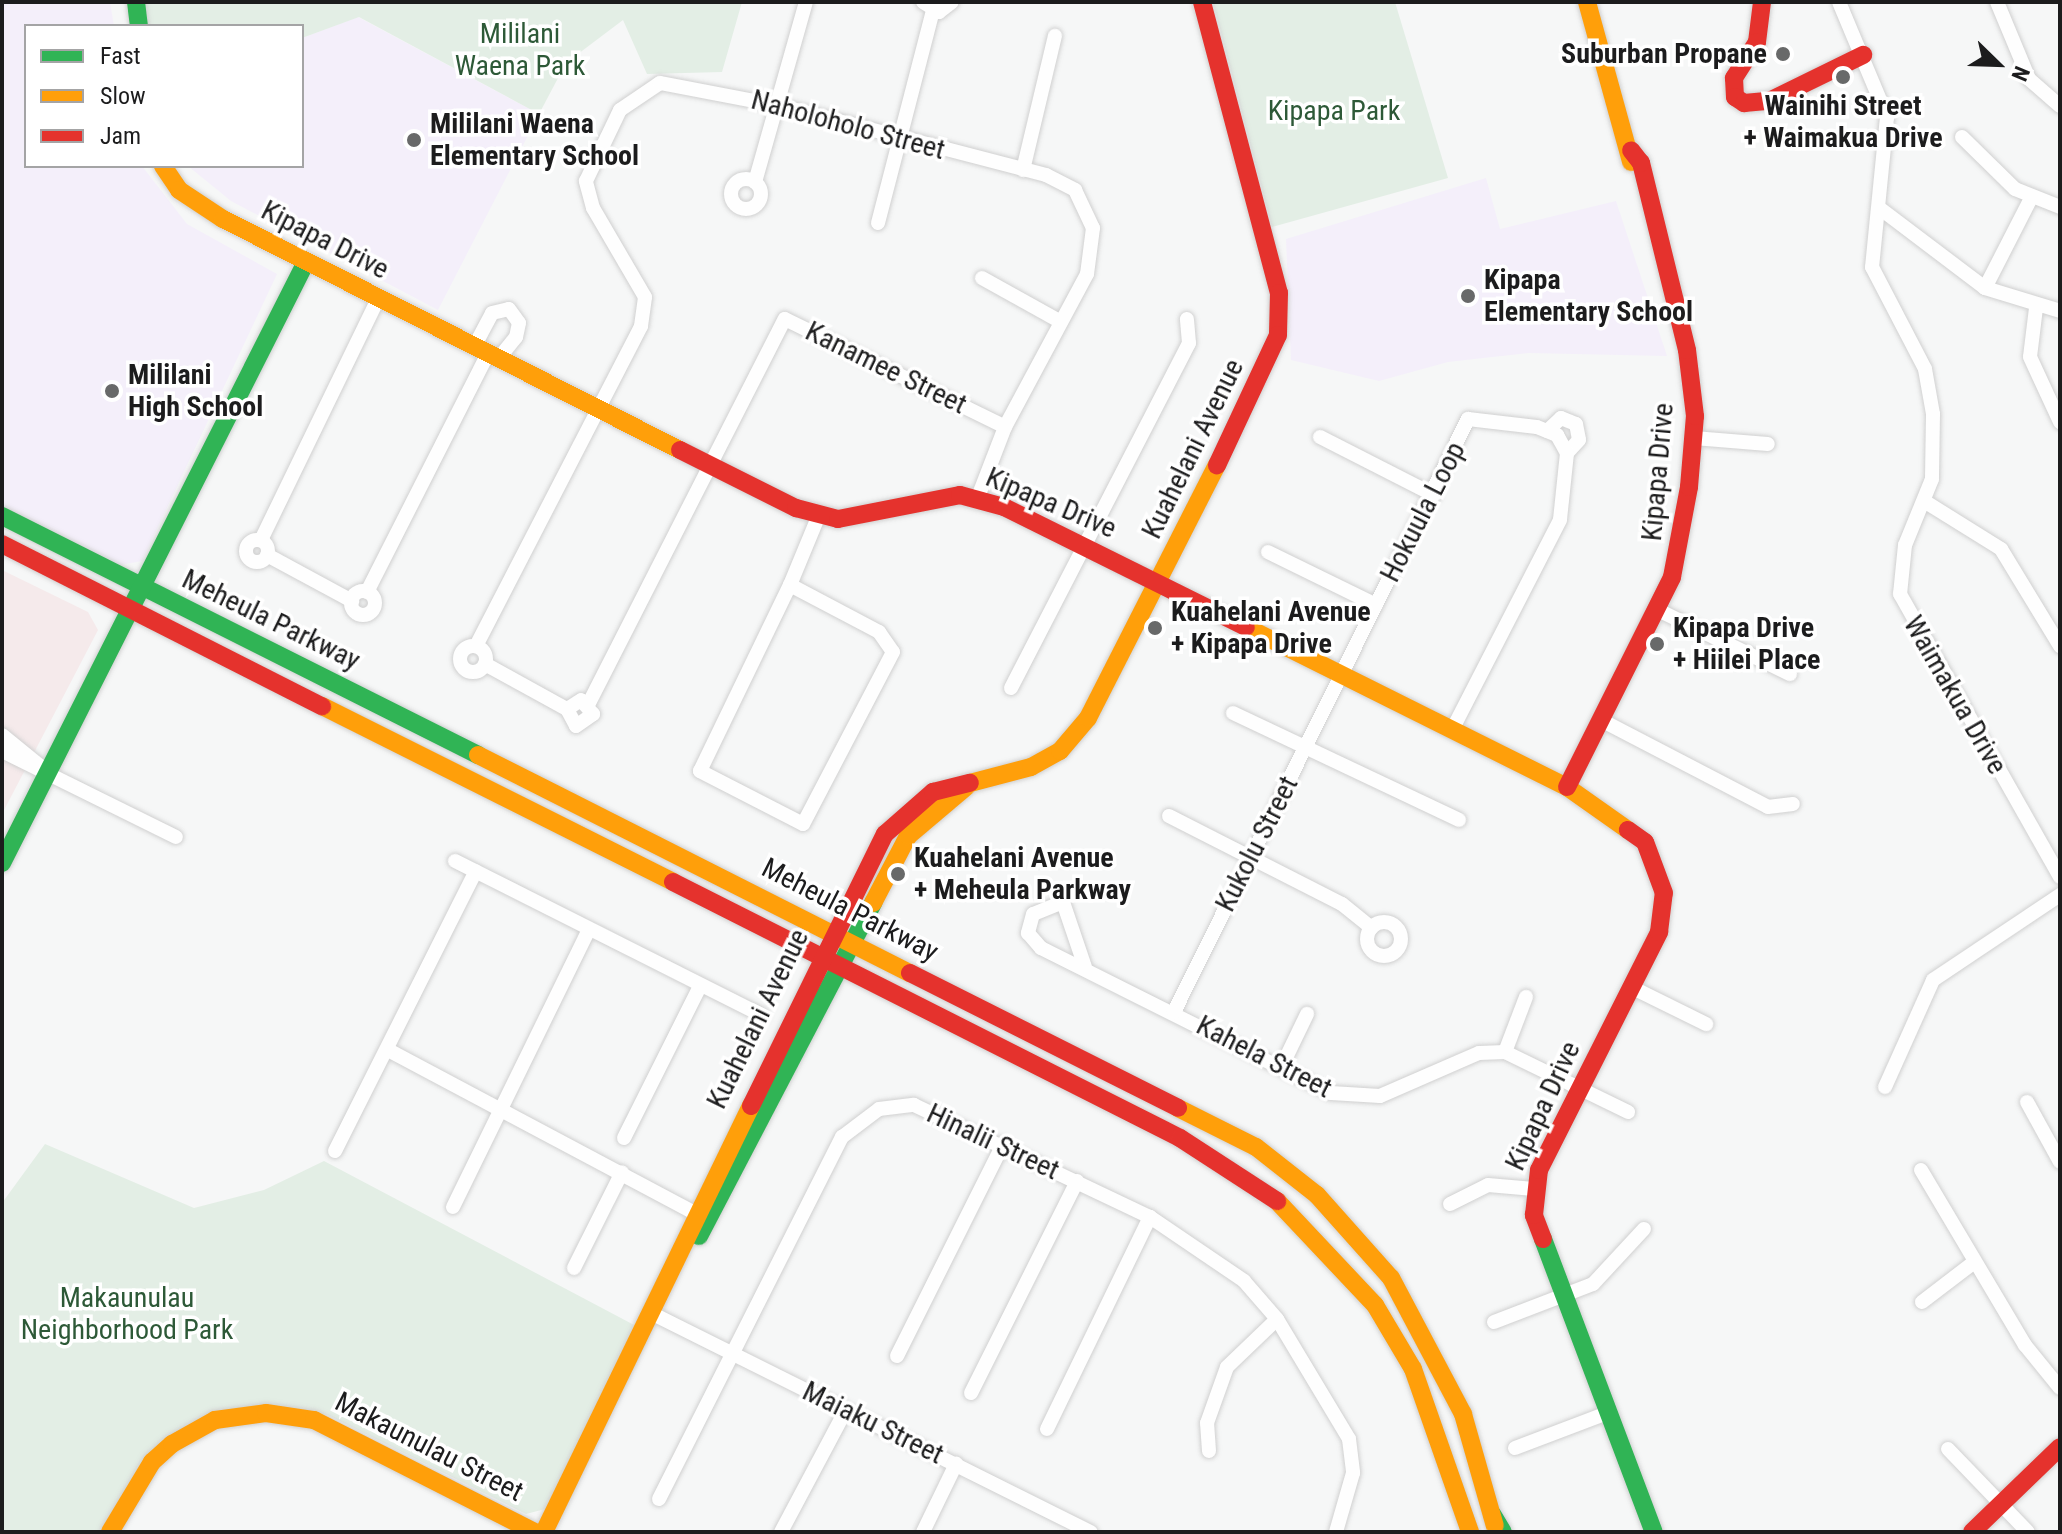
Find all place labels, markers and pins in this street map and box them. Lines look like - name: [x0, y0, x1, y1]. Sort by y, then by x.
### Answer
- place label: Suburban Propane: [1561, 37, 1767, 71]
- marker: Suburban Propane: [1774, 45, 1792, 63]
- marker: Wainihi Street + Waimakua Drive: [1834, 68, 1852, 86]
- place label: Wainihi Street + Waimakua Drive: [1743, 89, 1943, 155]
- place label: Mililani Waena Elementary School: [430, 107, 639, 173]
- marker: Mililani Waena Elementary School: [405, 131, 423, 149]
- place label: Kipapa Elementary School: [1484, 263, 1693, 329]
- marker: Kipapa Elementary School: [1459, 287, 1477, 305]
- place label: Mililani High School: [128, 358, 263, 424]
- marker: Mililani High School: [103, 382, 121, 400]
- place label: Kuahelani Avenue + Kipapa Drive: [1171, 595, 1371, 661]
- place label: Kipapa Drive + Hiilei Place: [1673, 611, 1820, 677]
- marker: Kuahelani Avenue + Kipapa Drive: [1146, 619, 1164, 637]
- marker: Kipapa Drive + Hiilei Place: [1648, 635, 1666, 653]
- place label: Kuahelani Avenue + Meheula Parkway: [914, 841, 1131, 907]
- marker: Kuahelani Avenue + Meheula Parkway: [889, 865, 907, 883]

